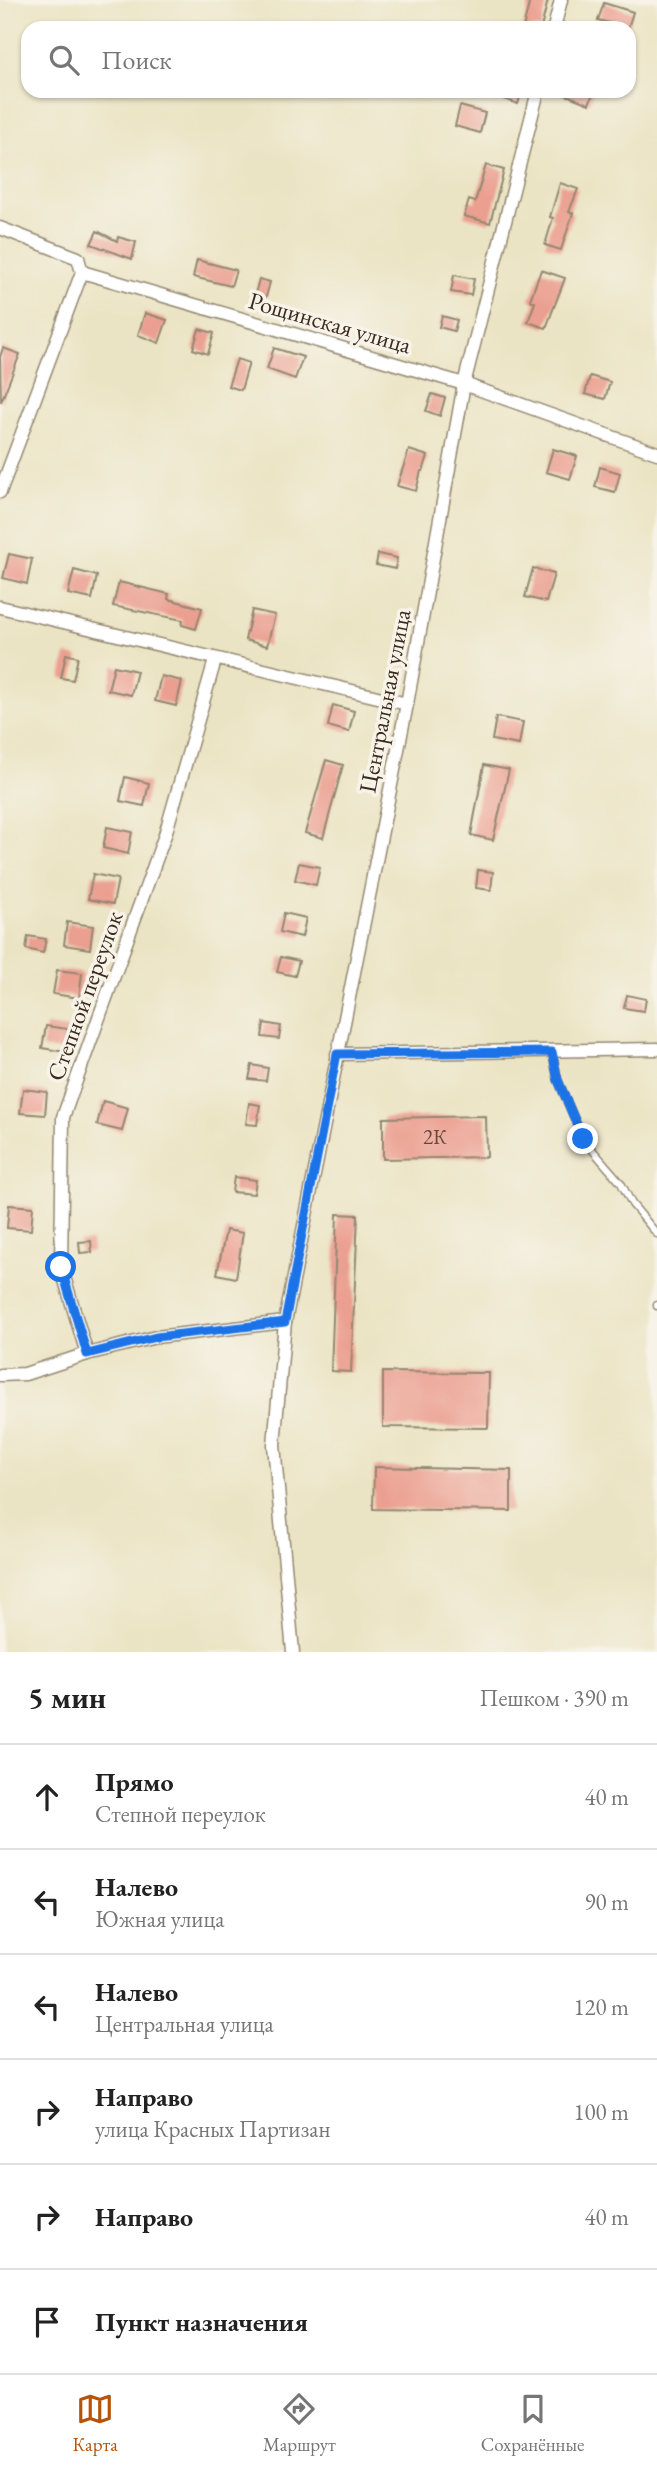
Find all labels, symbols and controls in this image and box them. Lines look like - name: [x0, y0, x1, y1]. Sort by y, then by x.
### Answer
- search box: [21, 21, 636, 98]
- icon: search: [45, 41, 83, 79]
- text: Поиск: [101, 43, 172, 77]
- street label: Рощинская улица: [245, 285, 415, 361]
- street label: Центральная улица: [352, 606, 418, 795]
- street label: Степной переулок: [39, 906, 130, 1085]
- house number: 2К: [423, 1123, 447, 1150]
- route end: [567, 1123, 598, 1154]
- route start: [45, 1251, 76, 1282]
- text: 5 мин: [28, 1678, 106, 1717]
- text: Пешком · 390 m: [480, 1683, 629, 1713]
- text: Прямо: [95, 1765, 174, 1799]
- icon: ahead: [28, 1778, 66, 1816]
- text: 40 m: [584, 1782, 629, 1812]
- text: Степной переулок: [95, 1799, 266, 1829]
- text: Налево: [95, 1870, 178, 1904]
- icon: left: [28, 1883, 66, 1921]
- text: 90 m: [584, 1887, 629, 1917]
- text: Южная улица: [95, 1904, 225, 1934]
- text: Налево: [95, 1975, 178, 2009]
- icon: left: [28, 1988, 66, 2026]
- text: 120 m: [573, 1992, 629, 2022]
- text: Центральная улица: [95, 2009, 274, 2039]
- text: Направо: [95, 2080, 193, 2114]
- icon: right: [28, 2093, 66, 2131]
- text: 100 m: [573, 2097, 629, 2127]
- text: улица Красных Партизан: [95, 2114, 330, 2144]
- icon: right: [28, 2198, 66, 2236]
- text: Направо: [95, 2200, 193, 2234]
- text: 40 m: [584, 2202, 629, 2232]
- icon: arrive: [28, 2303, 66, 2341]
- text: Пункт назначения: [95, 2305, 308, 2339]
- tab: Карта: [73, 2390, 118, 2457]
- tab: Маршрут: [263, 2390, 336, 2457]
- tab: Сохранённые: [481, 2390, 584, 2457]

